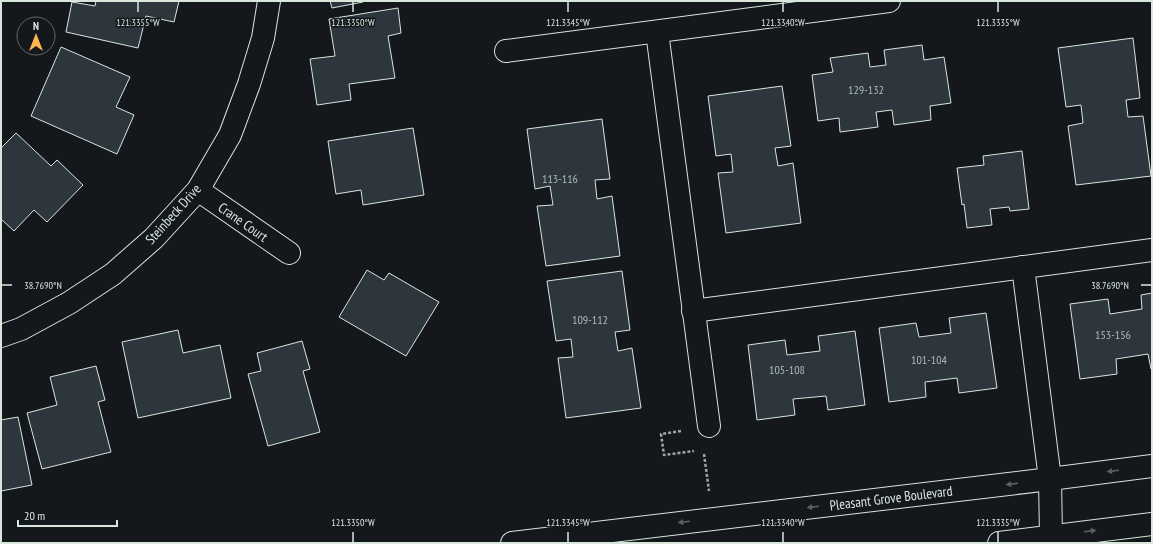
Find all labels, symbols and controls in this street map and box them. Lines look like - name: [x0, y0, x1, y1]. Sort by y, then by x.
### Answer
- north arrow: [16, 16, 56, 56]
- text: 121.3355°W: [116, 16, 160, 29]
- text: 121.3350°W: [331, 16, 375, 29]
- text: 121.3345°W: [546, 16, 590, 29]
- text: 121.3340°W: [761, 16, 805, 29]
- text: 121.3335°W: [976, 16, 1020, 29]
- text: N: [33, 19, 39, 33]
- house number: 129-132: [848, 82, 884, 97]
- house number: 113-116: [542, 171, 578, 186]
- street label: Steinbeck Drive: [141, 180, 205, 248]
- street label: Crane Court: [215, 198, 272, 246]
- text: 38.7690°N: [24, 279, 62, 292]
- text: 38.7690°N: [1091, 279, 1129, 292]
- house number: 109-112: [572, 312, 608, 327]
- house number: 153-156: [1095, 327, 1131, 342]
- house number: 101-104: [911, 352, 948, 367]
- house number: 105-108: [769, 362, 805, 377]
- one-way arrow: [1107, 468, 1119, 474]
- one-way arrow: [1006, 480, 1018, 487]
- street label: Pleasant Grove Boulevard: [829, 482, 953, 514]
- scale bar: [18, 502, 117, 528]
- one-way arrow: [807, 504, 819, 510]
- text: 20 m: [24, 508, 45, 523]
- text: 121.3350°W: [331, 516, 375, 529]
- text: 121.3345°W: [546, 516, 590, 529]
- text: 121.3340°W: [761, 516, 805, 529]
- text: 121.3335°W: [976, 516, 1020, 529]
- one-way arrow: [678, 519, 690, 526]
- one-way arrow: [1084, 528, 1096, 535]

